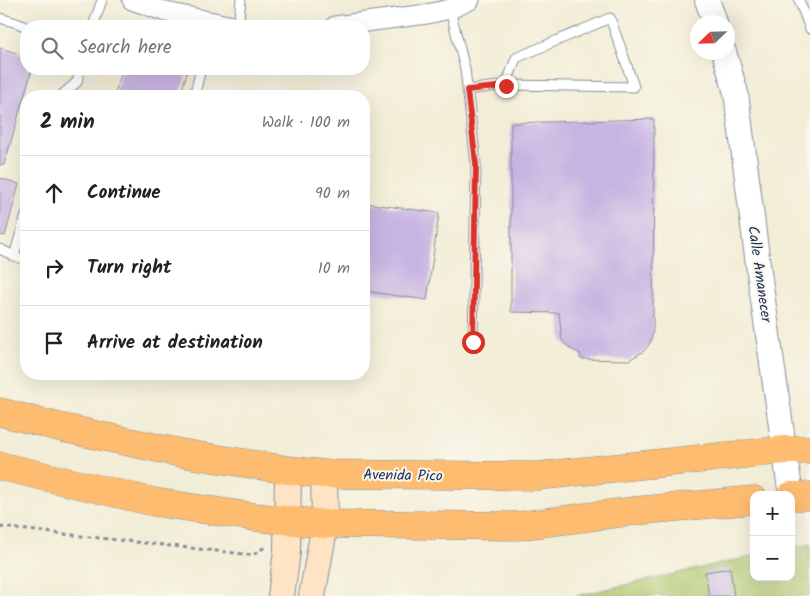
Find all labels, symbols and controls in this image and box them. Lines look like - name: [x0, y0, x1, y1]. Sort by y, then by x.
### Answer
- north arrow: [690, 15, 735, 60]
- search box: [20, 20, 370, 75]
- text: Search here: [78, 33, 172, 63]
- icon: search: [38, 34, 66, 62]
- route end: [495, 75, 518, 98]
- text: 2 min: [40, 106, 95, 139]
- text: Walk · 100 m: [262, 110, 350, 135]
- text: Continue: [87, 178, 160, 208]
- icon: ahead: [40, 179, 68, 207]
- text: 90 m: [315, 181, 350, 206]
- street label: Calle Amanecer: [740, 224, 778, 325]
- text: Turn right: [87, 253, 172, 283]
- icon: right: [40, 254, 68, 282]
- text: 10 m: [318, 256, 350, 281]
- text: Arrive at destination: [87, 328, 263, 358]
- icon: arrive: [40, 329, 68, 357]
- route start: [462, 331, 485, 354]
- street label: Avenida Pico: [363, 463, 443, 489]
- map controls: [750, 491, 795, 581]
- button: +: [750, 491, 795, 536]
- button: −: [750, 536, 795, 581]

